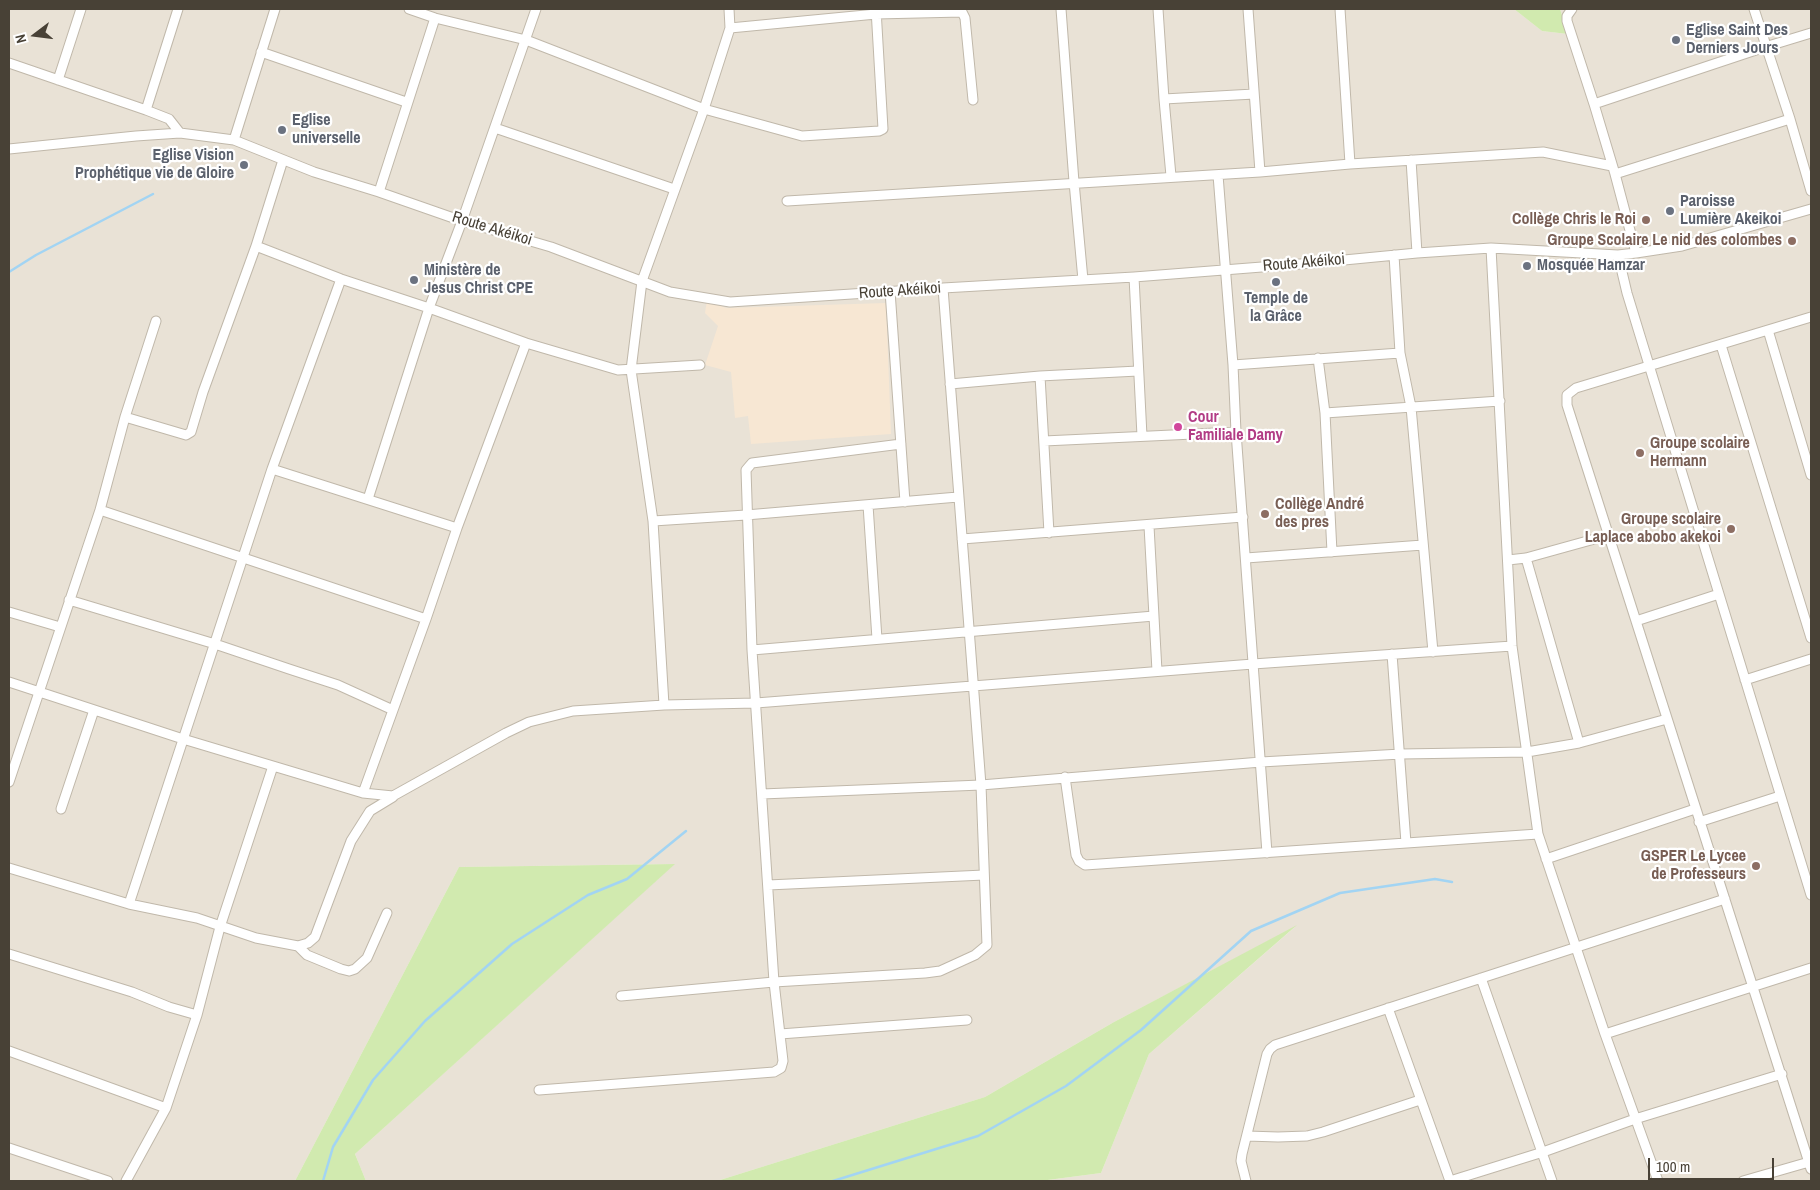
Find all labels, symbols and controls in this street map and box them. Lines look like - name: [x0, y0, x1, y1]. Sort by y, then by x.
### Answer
- north arrow: [10, 10, 60, 60]
- place label: Eglise Saint Des Derniers Jours: [1686, 21, 1788, 59]
- text: N: [11, 33, 30, 45]
- marker: Eglise Saint Des Derniers Jours: [1670, 34, 1682, 46]
- place label: Eglise universelle: [292, 111, 361, 149]
- marker: Eglise universelle: [276, 124, 288, 136]
- place label: Eglise Vision Prophétique vie de Gloire: [75, 146, 234, 184]
- marker: Eglise Vision Prophétique vie de Gloire: [238, 159, 250, 171]
- place label: Paroisse Lumière Akeikoi: [1680, 192, 1781, 230]
- marker: Paroisse Lumière Akeikoi: [1664, 205, 1676, 217]
- street label: Route Akéikoi: [450, 208, 534, 250]
- place label: Collège Chris le Roi: [1512, 210, 1636, 230]
- marker: Collège Chris le Roi: [1640, 214, 1652, 226]
- place label: Groupe Scolaire Le nid des colombes: [1547, 231, 1782, 251]
- marker: Groupe Scolaire Le nid des colombes: [1786, 235, 1798, 247]
- street label: Route Akéikoi: [1262, 250, 1346, 276]
- place label: Mosquée Hamzar: [1537, 256, 1645, 276]
- marker: Mosquée Hamzar: [1521, 260, 1533, 272]
- place label: Ministère de Jesus Christ CPE: [424, 261, 533, 299]
- marker: Ministère de Jesus Christ CPE: [408, 274, 420, 286]
- marker: Temple de la Grâce: [1270, 276, 1282, 288]
- street label: Route Akéikoi: [858, 279, 942, 303]
- place label: Temple de la Grâce: [1244, 289, 1308, 327]
- place label: Cour Familiale Damy: [1188, 408, 1283, 446]
- marker: Cour Familiale Damy: [1172, 421, 1184, 433]
- place label: Groupe scolaire Hermann: [1650, 434, 1750, 472]
- marker: Groupe scolaire Hermann: [1634, 447, 1646, 459]
- place label: Collège André des pres: [1275, 495, 1364, 533]
- marker: Collège André des pres: [1259, 508, 1271, 520]
- place label: Groupe scolaire Laplace abobo akekoi: [1585, 510, 1721, 548]
- marker: Groupe scolaire Laplace abobo akekoi: [1725, 523, 1737, 535]
- place label: GSPER Le Lycee de Professeurs: [1641, 847, 1746, 885]
- marker: GSPER Le Lycee de Professeurs: [1750, 860, 1762, 872]
- scale bar: [1650, 1148, 1776, 1180]
- text: 100 m: [1656, 1156, 1690, 1177]

